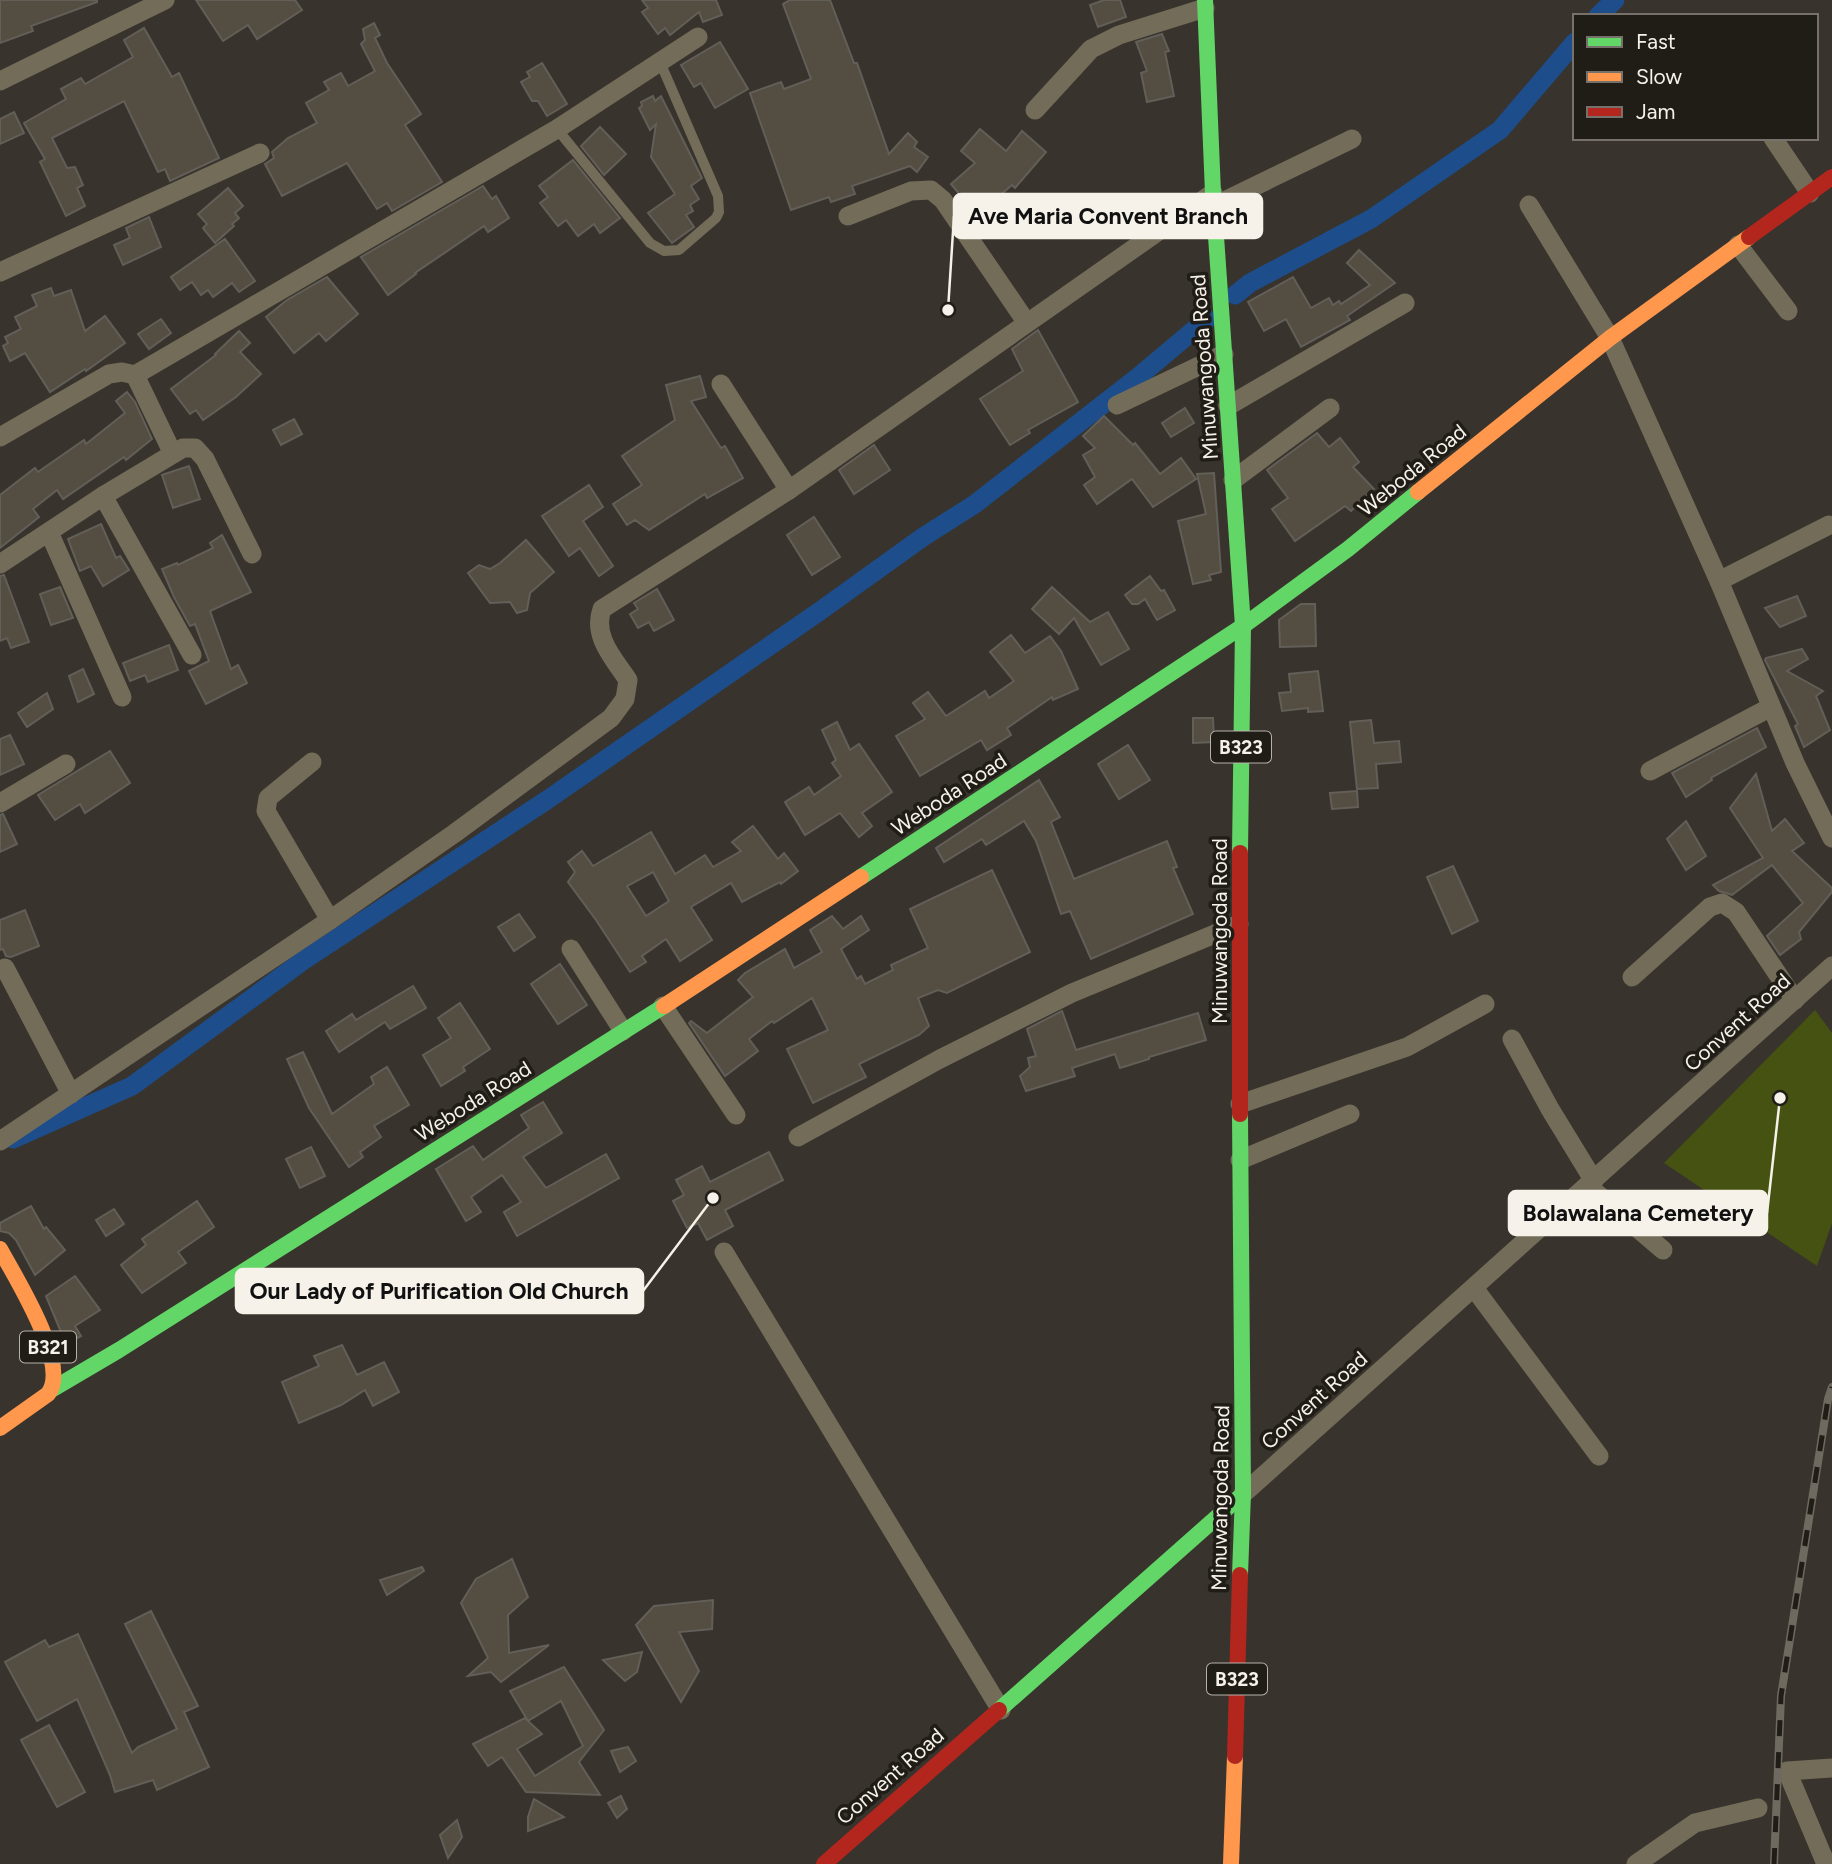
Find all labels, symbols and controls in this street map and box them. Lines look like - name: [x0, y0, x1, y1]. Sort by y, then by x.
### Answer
- legend: [1573, 14, 1818, 140]
- text: Fast: [1636, 29, 1676, 54]
- text: Slow: [1636, 64, 1682, 89]
- text: Jam: [1636, 99, 1675, 124]
- callout: Ave Maria Convent Branch: [954, 194, 1262, 238]
- text: Ave Maria Convent Branch: [968, 202, 1248, 230]
- street label: Minuwangoda Road: [1185, 273, 1223, 461]
- street label: Weboda Road: [1353, 419, 1471, 521]
- road number: B323: [1211, 732, 1271, 762]
- street label: Weboda Road: [887, 748, 1011, 840]
- street label: Minuwangoda Road: [1207, 838, 1232, 1024]
- street label: Convent Road: [1679, 968, 1795, 1076]
- street label: Weboda Road: [410, 1055, 536, 1147]
- callout: Bolawalana Cemetery: [1509, 1191, 1767, 1235]
- text: Bolawalana Cemetery: [1523, 1199, 1754, 1227]
- callout: Our Lady of Purification Old Church: [236, 1269, 643, 1313]
- text: Our Lady of Purification Old Church: [249, 1277, 629, 1305]
- road number: B321: [20, 1331, 76, 1362]
- street label: Convent Road: [1256, 1346, 1372, 1454]
- street label: Minuwangoda Road: [1206, 1405, 1234, 1591]
- road number: B323: [1207, 1664, 1267, 1694]
- street label: Convent Road: [831, 1723, 949, 1829]

